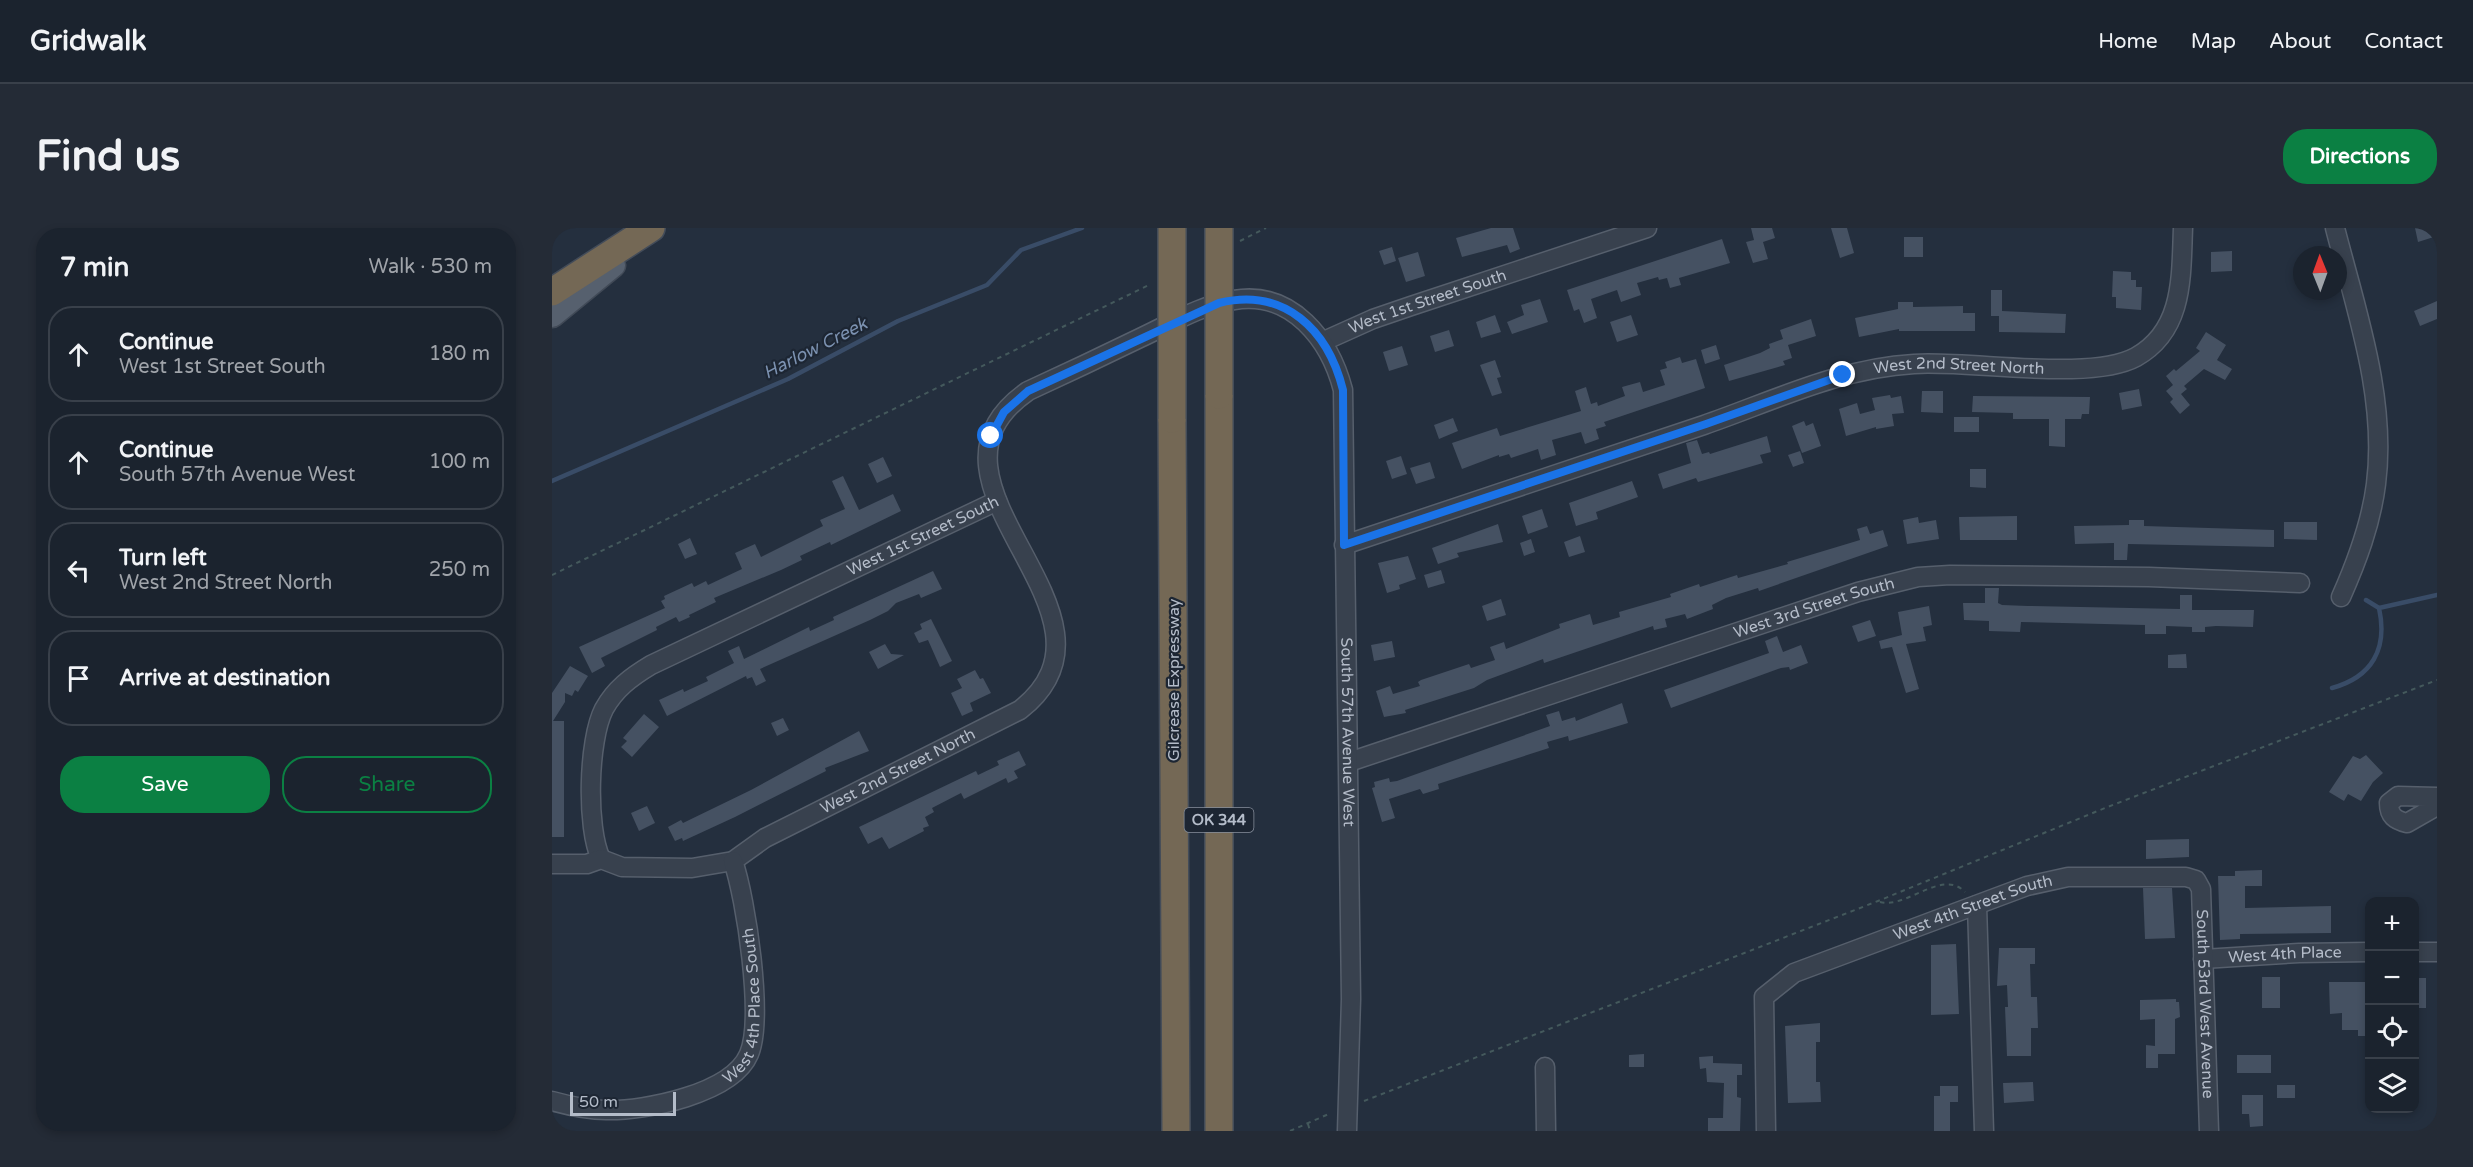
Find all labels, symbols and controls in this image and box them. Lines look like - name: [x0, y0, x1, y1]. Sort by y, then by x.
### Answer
- text: Gridwalk: [30, 24, 147, 58]
- text: Home: [2098, 29, 2158, 54]
- text: Map: [2191, 29, 2236, 54]
- text: About: [2269, 29, 2331, 54]
- text: Contact: [2364, 29, 2443, 54]
- button: Directions: [2283, 129, 2437, 184]
- text: Find us: [36, 131, 180, 182]
- north arrow: [2293, 246, 2347, 300]
- text: 7 min: [60, 252, 129, 283]
- text: Walk · 530 m: [369, 255, 492, 279]
- street label: West 1st Street South: [1346, 265, 1509, 339]
- water label: Harlow Creek: [759, 312, 872, 384]
- text: Continue: [119, 329, 214, 355]
- icon: ahead: [62, 338, 95, 371]
- text: 180 m: [429, 342, 490, 366]
- street label: West 2nd Street North: [1872, 353, 2045, 379]
- text: West 1st Street South: [119, 355, 326, 379]
- route end: [1829, 361, 1855, 387]
- route start: [977, 422, 1003, 448]
- text: Continue: [119, 437, 214, 463]
- icon: ahead: [62, 446, 95, 479]
- text: 100 m: [429, 450, 490, 474]
- text: South 57th Avenue West: [119, 463, 355, 487]
- street label: West 1st Street South: [844, 492, 1002, 581]
- text: Turn left: [119, 545, 207, 571]
- icon: left: [62, 554, 95, 587]
- text: 250 m: [429, 558, 490, 582]
- text: West 2nd Street North: [119, 571, 332, 595]
- street label: West 3rd Street South: [1731, 573, 1897, 643]
- street label: Gilcrease Expressway: [1164, 598, 1184, 761]
- street label: South 57th Avenue West: [1336, 637, 1359, 827]
- icon: arrive: [62, 662, 95, 695]
- text: Arrive at destination: [119, 665, 330, 691]
- street label: West 2nd Street North: [817, 724, 979, 819]
- button: Save: [60, 756, 270, 813]
- button: Share: [282, 756, 492, 813]
- road number: OK 344: [1184, 808, 1254, 832]
- street label: West 4th Street South: [1890, 871, 2054, 945]
- map controls: [2365, 897, 2419, 1113]
- button: +: [2365, 897, 2419, 951]
- street label: South 53rd West Avenue: [2192, 909, 2218, 1099]
- street label: West 4th Place South: [719, 927, 765, 1088]
- street label: West 4th Place: [2227, 942, 2342, 967]
- button: −: [2365, 951, 2419, 1005]
- button: locate: [2365, 1005, 2419, 1059]
- button: layers: [2365, 1059, 2419, 1113]
- scale bar: [570, 1089, 676, 1116]
- text: 50 m: [579, 1092, 618, 1112]

